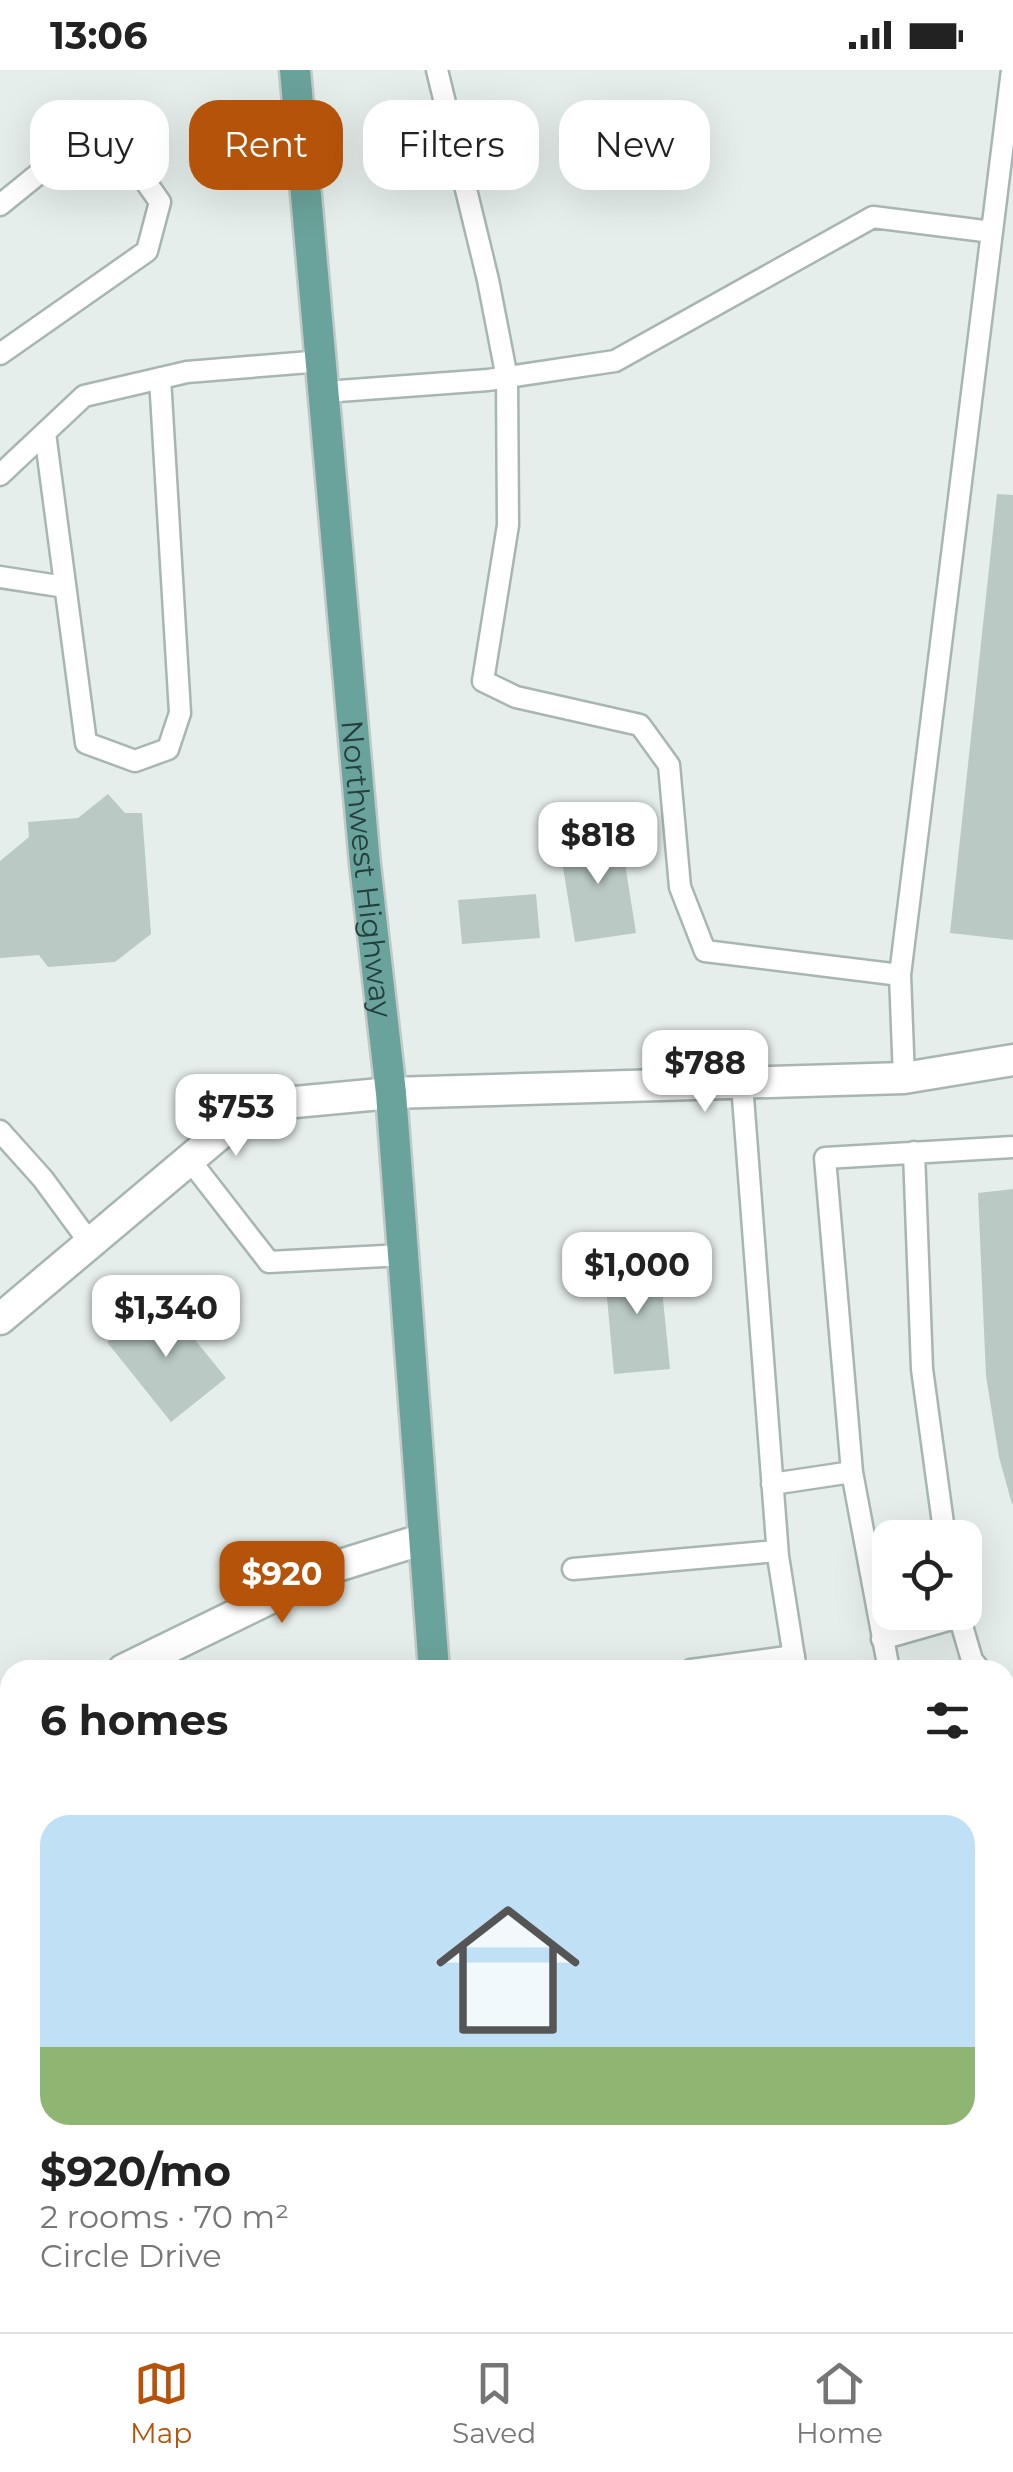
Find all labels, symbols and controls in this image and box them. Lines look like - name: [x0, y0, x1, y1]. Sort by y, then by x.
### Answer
- text: 13:06: [50, 12, 147, 59]
- chip: Buy: [30, 100, 169, 190]
- chip: Rent: [189, 100, 343, 190]
- chip: Filters: [363, 100, 539, 190]
- chip: New: [559, 100, 710, 190]
- street label: Northwest Highway: [334, 718, 401, 1020]
- pin: $818: [539, 802, 657, 887]
- text: $818: [560, 815, 636, 854]
- pin: $788: [646, 1030, 764, 1115]
- text: $788: [664, 1043, 746, 1082]
- pin: $753: [177, 1074, 295, 1159]
- text: $753: [197, 1087, 275, 1126]
- pin: $1,000: [556, 1232, 718, 1317]
- text: $1,000: [584, 1245, 690, 1284]
- pin: $1,340: [85, 1275, 247, 1360]
- text: $1,340: [114, 1288, 218, 1327]
- map controls: [872, 1520, 982, 1630]
- button: locate: [872, 1520, 982, 1630]
- pin: $920: [223, 1541, 341, 1626]
- text: $920: [242, 1554, 322, 1593]
- icon: filters: [920, 1693, 975, 1748]
- text: 6 homes: [40, 1694, 228, 1746]
- icon: home: [418, 1880, 598, 2060]
- text: $920/mo: [40, 2145, 231, 2197]
- text: 2 rooms · 70 m²: [40, 2197, 289, 2236]
- text: Circle Drive: [40, 2236, 222, 2275]
- tab: Map: [130, 2356, 192, 2450]
- tab: Saved: [452, 2356, 536, 2450]
- tab: Home: [796, 2356, 883, 2450]

